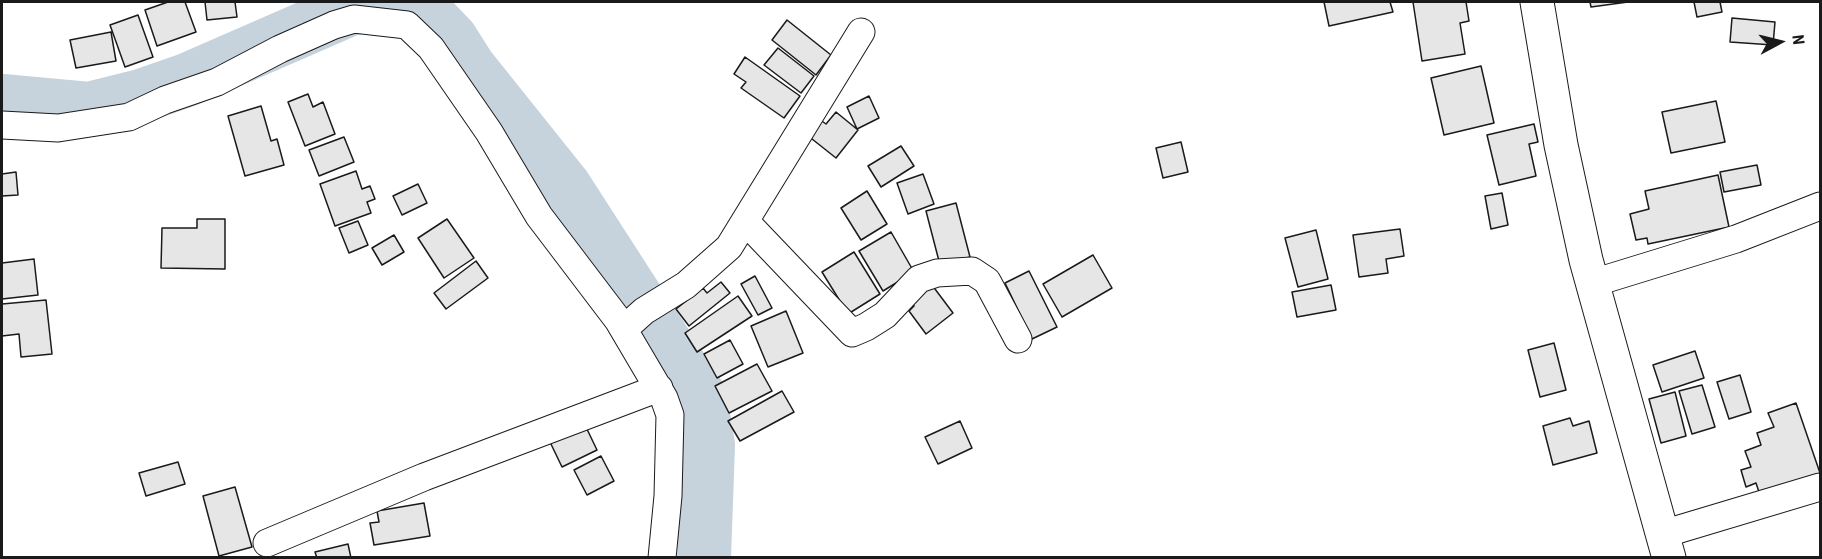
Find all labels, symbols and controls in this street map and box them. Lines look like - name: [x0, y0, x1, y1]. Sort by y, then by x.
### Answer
- north arrow: [1750, 12, 1810, 72]
- text: N: [1788, 34, 1808, 46]

